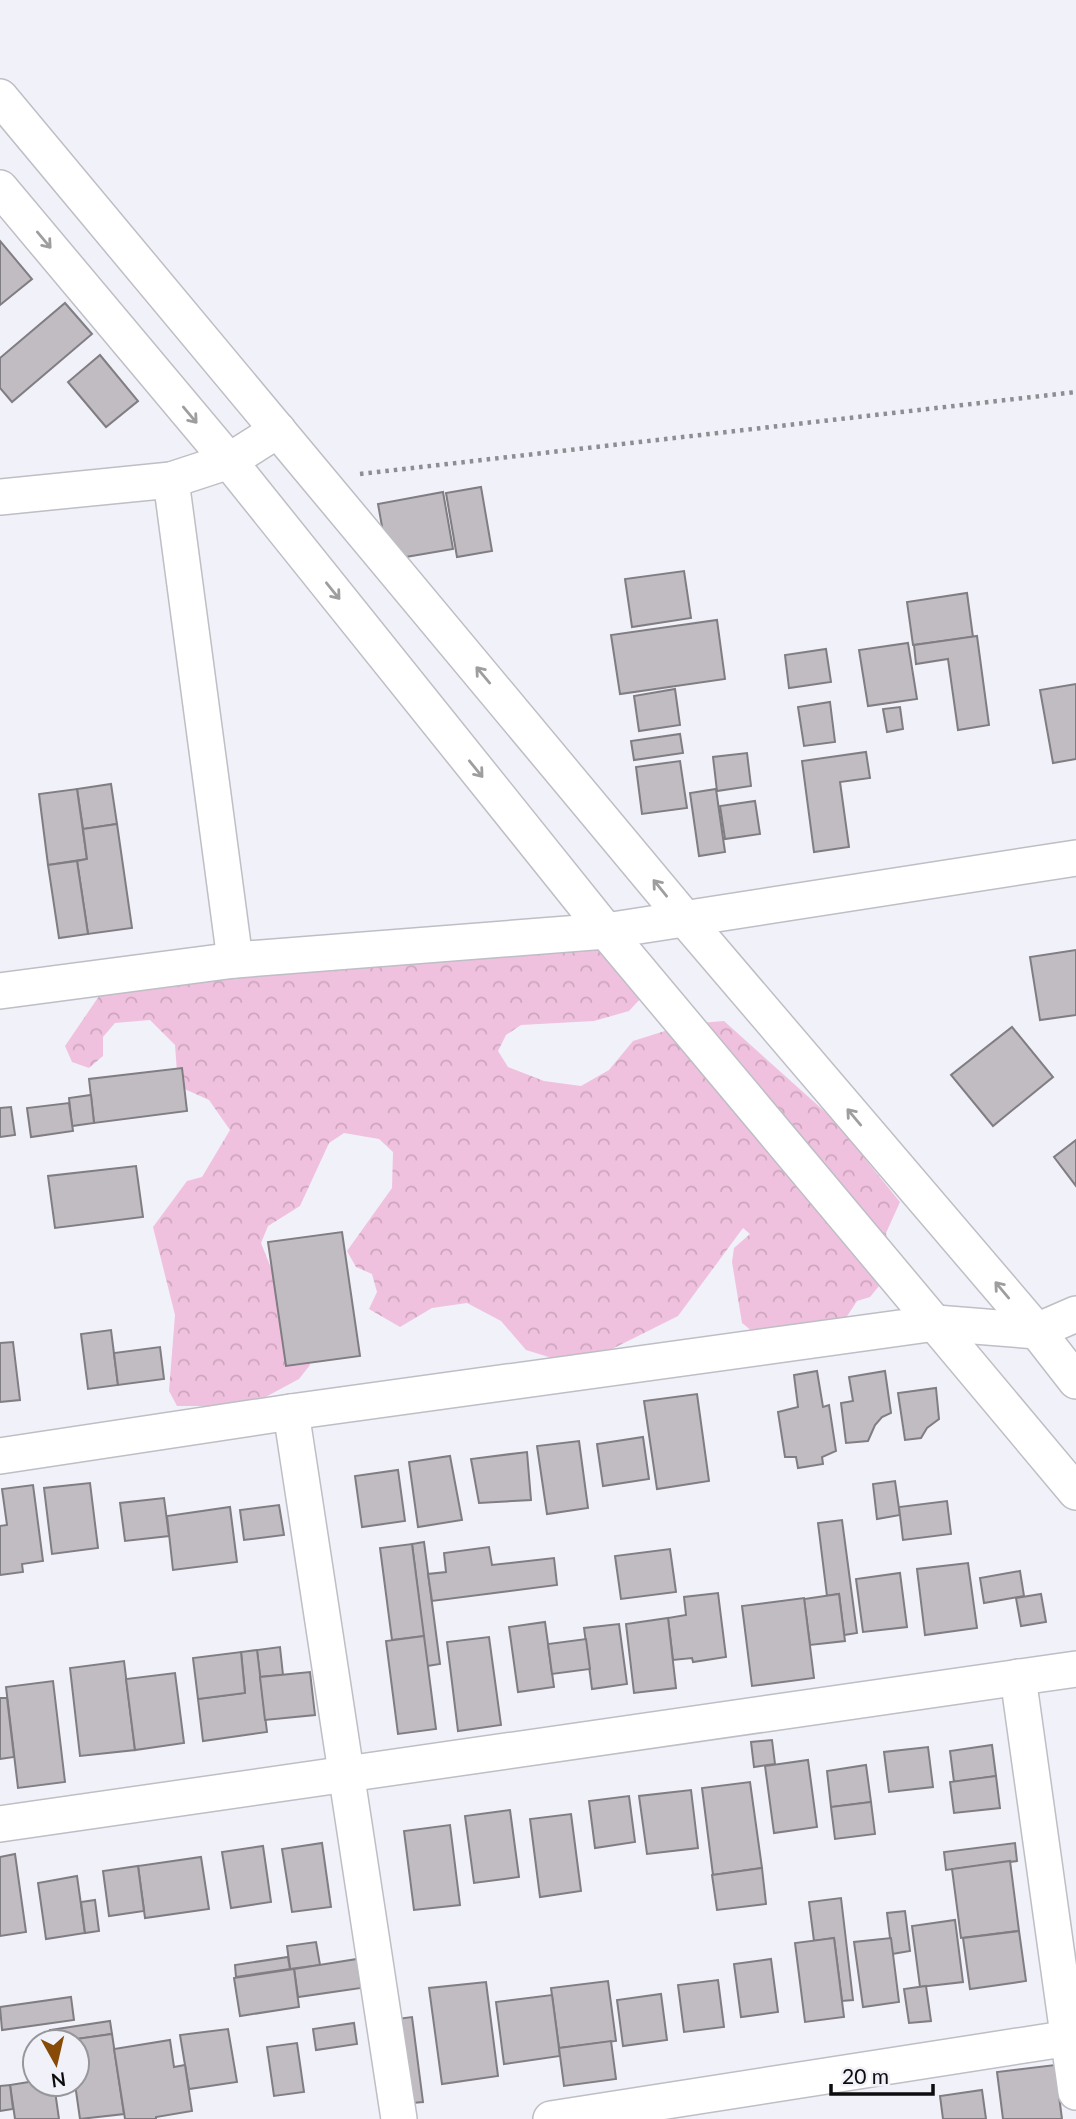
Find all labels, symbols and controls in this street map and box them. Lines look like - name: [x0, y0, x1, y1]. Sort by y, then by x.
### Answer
- one-way arrow: [36, 231, 52, 249]
- one-way arrow: [182, 405, 198, 423]
- one-way arrow: [326, 582, 341, 600]
- one-way arrow: [475, 667, 491, 685]
- one-way arrow: [468, 759, 483, 777]
- one-way arrow: [652, 879, 668, 897]
- one-way arrow: [847, 1109, 862, 1127]
- one-way arrow: [994, 1282, 1010, 1300]
- north arrow: [21, 2028, 91, 2098]
- scale bar: [831, 2052, 932, 2096]
- text: 20 m: [842, 2063, 889, 2088]
- text: N: [50, 2068, 67, 2093]

